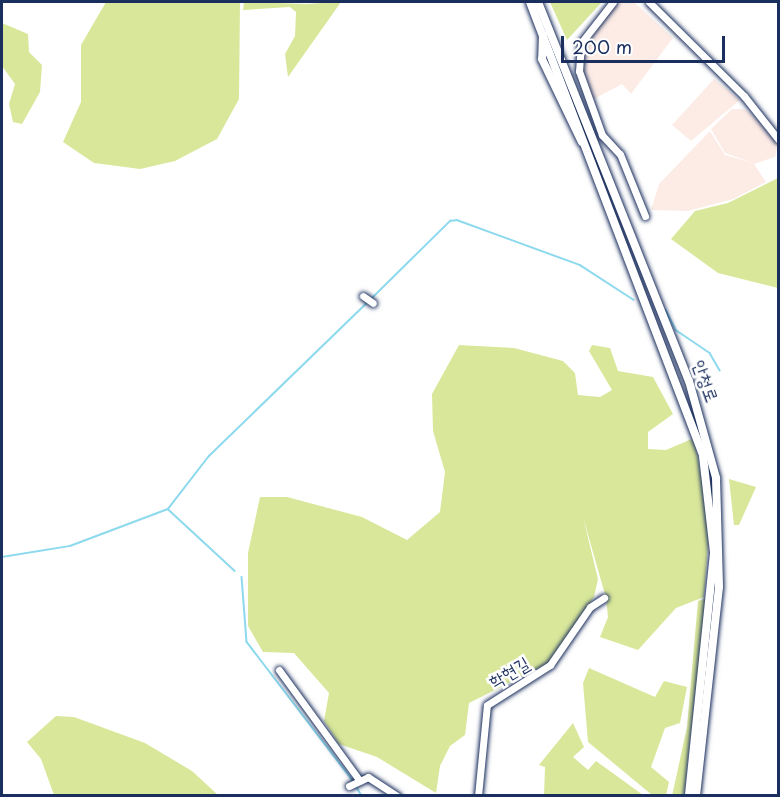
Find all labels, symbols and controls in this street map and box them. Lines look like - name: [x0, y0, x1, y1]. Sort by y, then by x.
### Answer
- scale bar: [564, 24, 728, 62]
- text: 200 m: [572, 33, 632, 60]
- street label: 안청로: [688, 357, 724, 405]
- street label: 학현길: [485, 652, 533, 692]

